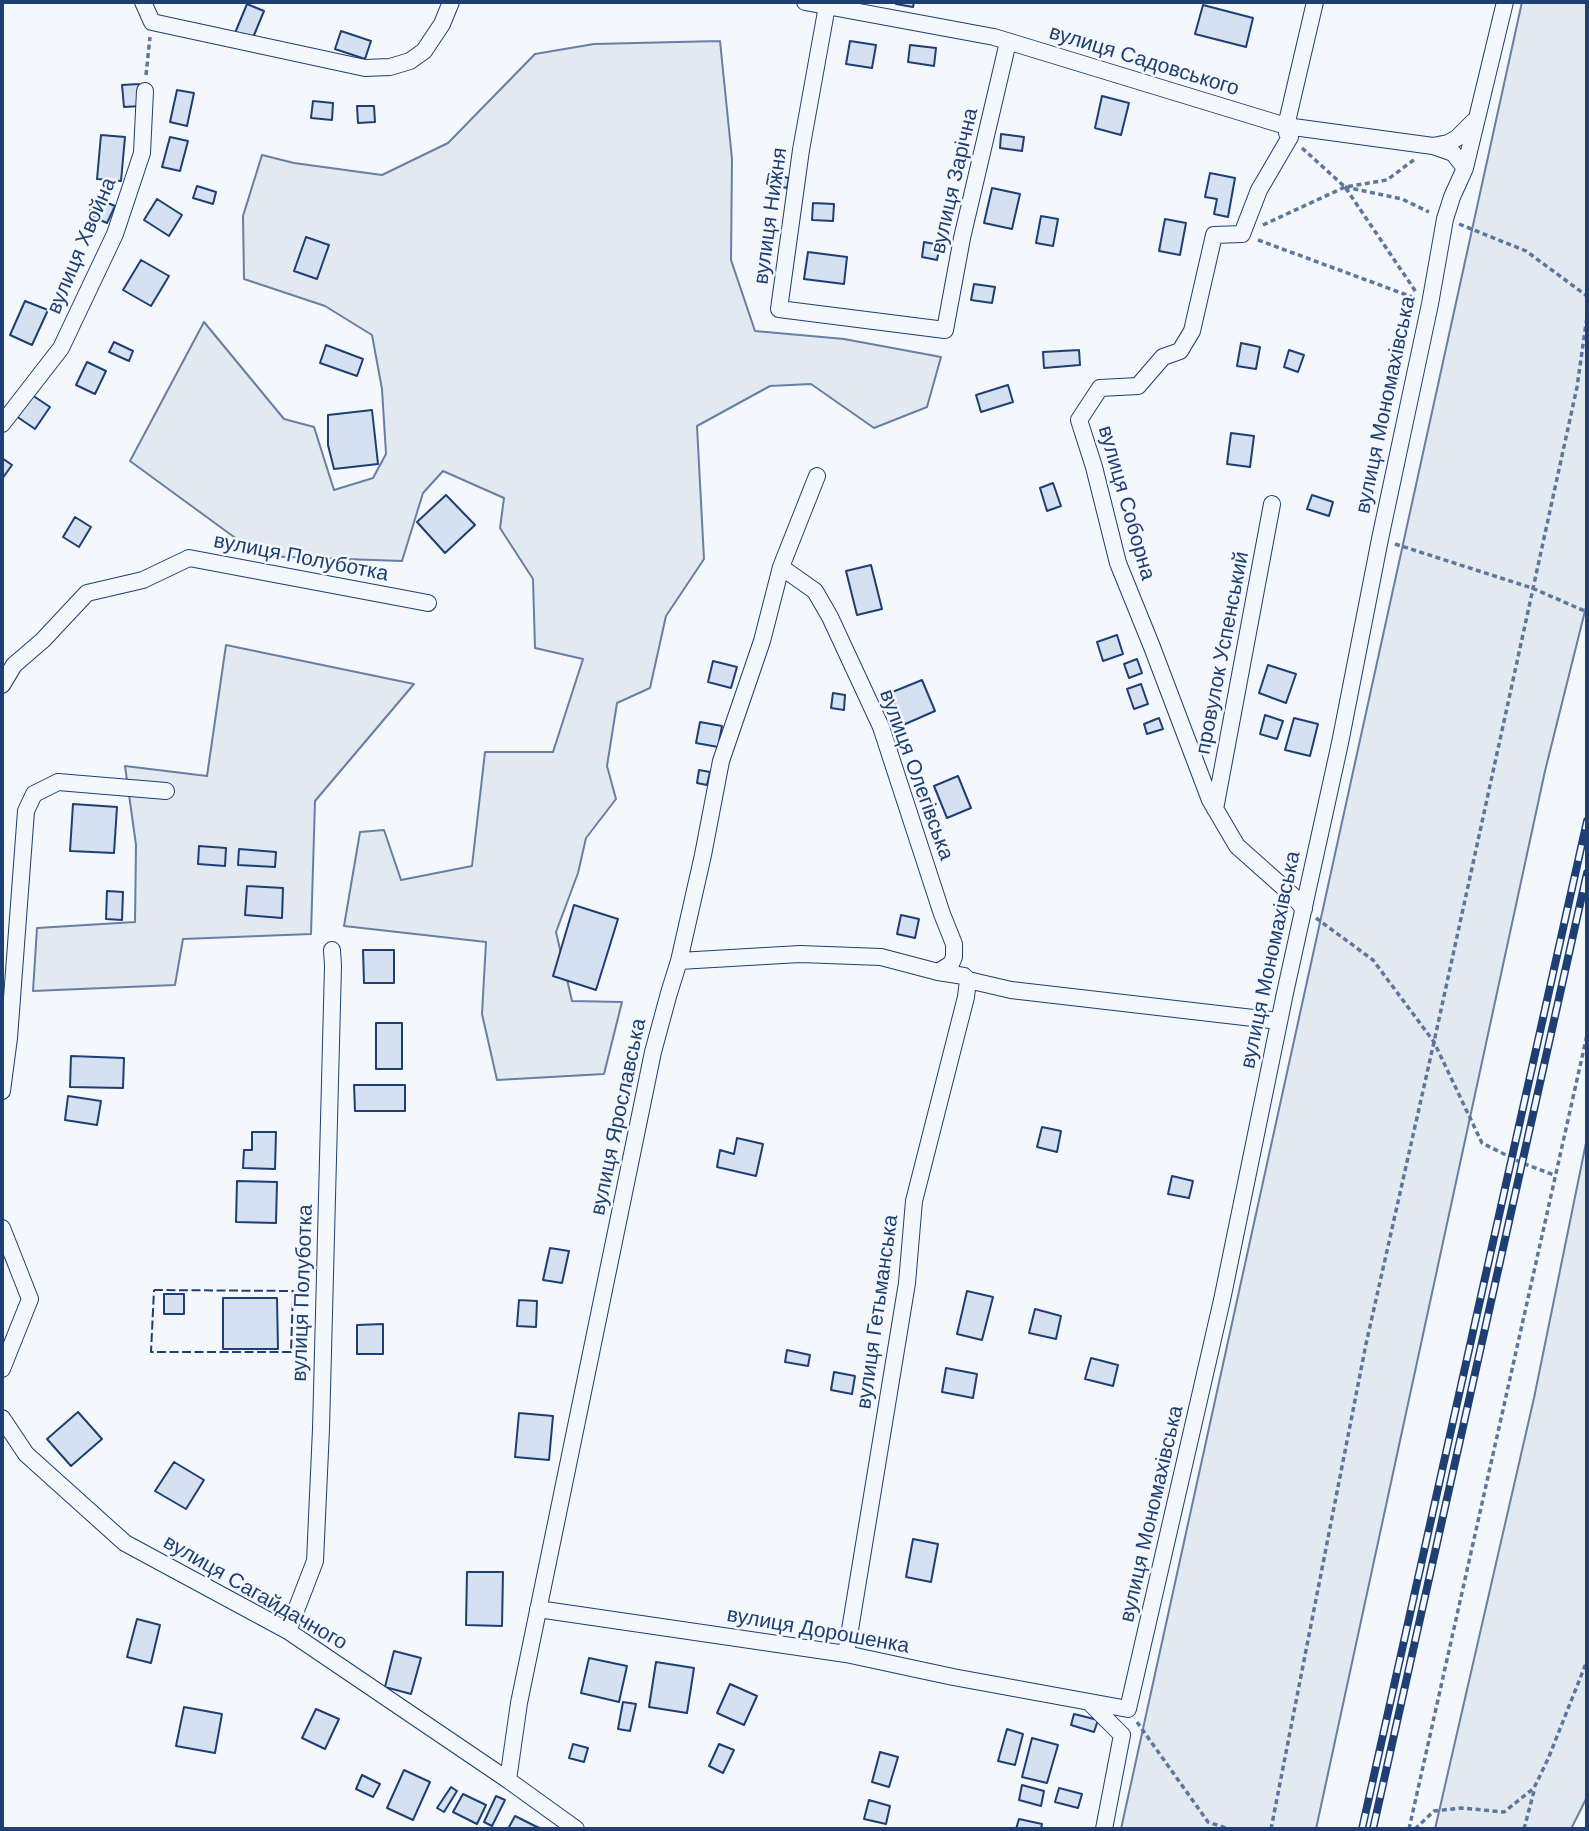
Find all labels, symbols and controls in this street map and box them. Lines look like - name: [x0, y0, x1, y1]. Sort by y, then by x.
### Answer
- street label: вулиця Садовського: [1046, 20, 1242, 102]
- street label: вулиця Зарічна: [926, 106, 984, 256]
- street label: вулиця Нижня: [749, 146, 793, 286]
- street label: вулиця Хвойна: [42, 174, 122, 318]
- street label: вулиця Мономахівська: [1351, 294, 1421, 516]
- street label: вулиця Соборна: [1092, 423, 1160, 583]
- street label: вулиця Полуботка: [212, 529, 390, 587]
- street label: провулок Успенський: [1191, 550, 1255, 756]
- street label: вулиця Олегівська: [873, 686, 959, 864]
- street label: вулиця Мономахівська: [1236, 849, 1306, 1071]
- street label: вулиця Ярославська: [586, 1016, 652, 1218]
- street label: вулиця Полуботка: [287, 1204, 319, 1382]
- street label: вулиця Гетьманська: [852, 1213, 904, 1411]
- street label: вулиця Мономахівська: [1115, 1403, 1189, 1625]
- street label: вулиця Сагайдачного: [159, 1530, 351, 1656]
- street label: вулиця Дорошенка: [725, 1603, 911, 1659]

